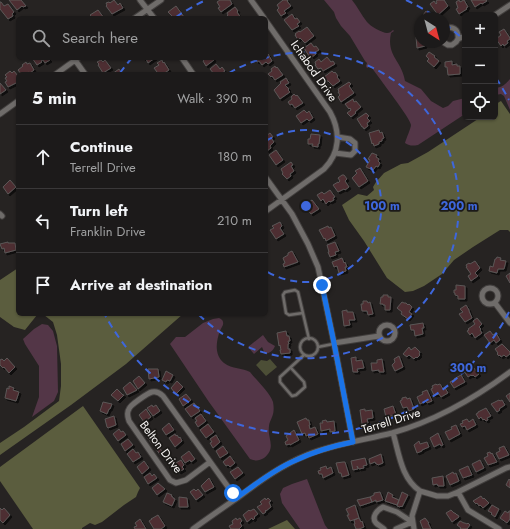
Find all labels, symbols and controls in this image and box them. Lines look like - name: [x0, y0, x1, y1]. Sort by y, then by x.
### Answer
- north arrow: [414, 12, 450, 48]
- map controls: [462, 12, 498, 120]
- button: +: [462, 12, 498, 48]
- search box: [16, 16, 268, 60]
- icon: search: [30, 27, 52, 49]
- text: Search here: [62, 27, 138, 49]
- street label: Ichabod Drive: [286, 37, 342, 105]
- button: −: [462, 48, 498, 84]
- button: locate: [462, 84, 498, 120]
- text: 5 min: [32, 86, 76, 110]
- text: Walk · 390 m: [177, 89, 252, 108]
- text: Continue: [70, 136, 133, 158]
- icon: ahead: [32, 146, 54, 168]
- text: 180 m: [217, 147, 252, 166]
- text: Terrell Drive: [70, 158, 136, 177]
- text: 100 m: [364, 197, 400, 215]
- text: 200 m: [440, 197, 478, 215]
- centre of rings: [299, 199, 313, 213]
- text: Turn left: [70, 200, 128, 222]
- icon: left: [32, 210, 54, 232]
- text: 210 m: [217, 211, 252, 230]
- text: Franklin Drive: [70, 222, 146, 241]
- icon: arrive: [32, 274, 54, 296]
- text: Arrive at destination: [70, 274, 212, 296]
- route end: [313, 276, 331, 294]
- text: 300 m: [450, 359, 487, 377]
- street label: Terrell Drive: [359, 404, 423, 438]
- street label: Belton Drive: [135, 417, 187, 477]
- route start: [224, 484, 242, 502]

